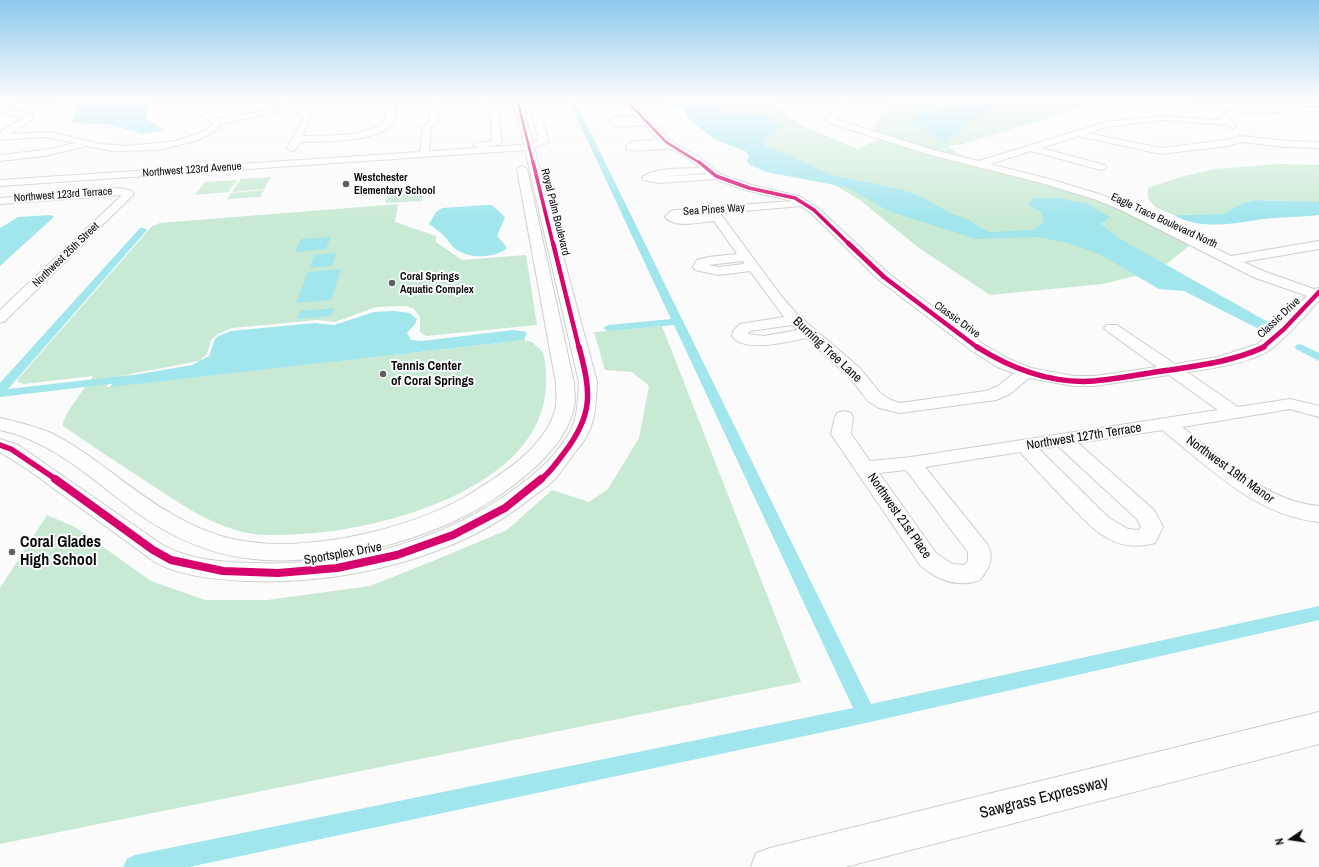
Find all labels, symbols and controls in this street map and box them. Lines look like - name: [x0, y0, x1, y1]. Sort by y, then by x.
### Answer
- street label: Northwest 123rd Avenue: [142, 160, 242, 180]
- street label: Royal Palm Boulevard: [538, 167, 572, 257]
- place label: Westchester Elementary School: [354, 171, 435, 197]
- marker: Westchester Elementary School: [341, 179, 351, 189]
- street label: Northwest 123rd Terrace: [13, 185, 113, 205]
- street label: Eagle Trace Boulevard North: [1109, 191, 1219, 251]
- street label: Sea Pines Way: [683, 201, 745, 219]
- street label: Northwest 25th Street: [30, 220, 102, 290]
- place label: Coral Springs Aquatic Complex: [400, 270, 474, 296]
- marker: Coral Springs Aquatic Complex: [387, 278, 397, 288]
- street label: Classic Drive: [1255, 295, 1303, 341]
- street label: Classic Drive: [931, 299, 983, 341]
- street label: Burning Tree Lane: [789, 314, 865, 386]
- place label: Tennis Center of Coral Springs: [391, 359, 474, 390]
- marker: Tennis Center of Coral Springs: [378, 369, 388, 379]
- street label: Northwest 127th Terrace: [1025, 420, 1143, 454]
- street label: Northwest 19th Manor: [1183, 433, 1277, 507]
- street label: Northwest 21st Place: [864, 470, 934, 562]
- place label: Coral Glades High School: [20, 533, 101, 571]
- street label: Sportsplex Drive: [303, 539, 383, 569]
- marker: Coral Glades High School: [7, 547, 17, 557]
- street label: Sawgrass Expressway: [978, 773, 1110, 823]
- north arrow: [1271, 819, 1311, 859]
- text: N: [1272, 837, 1287, 846]

